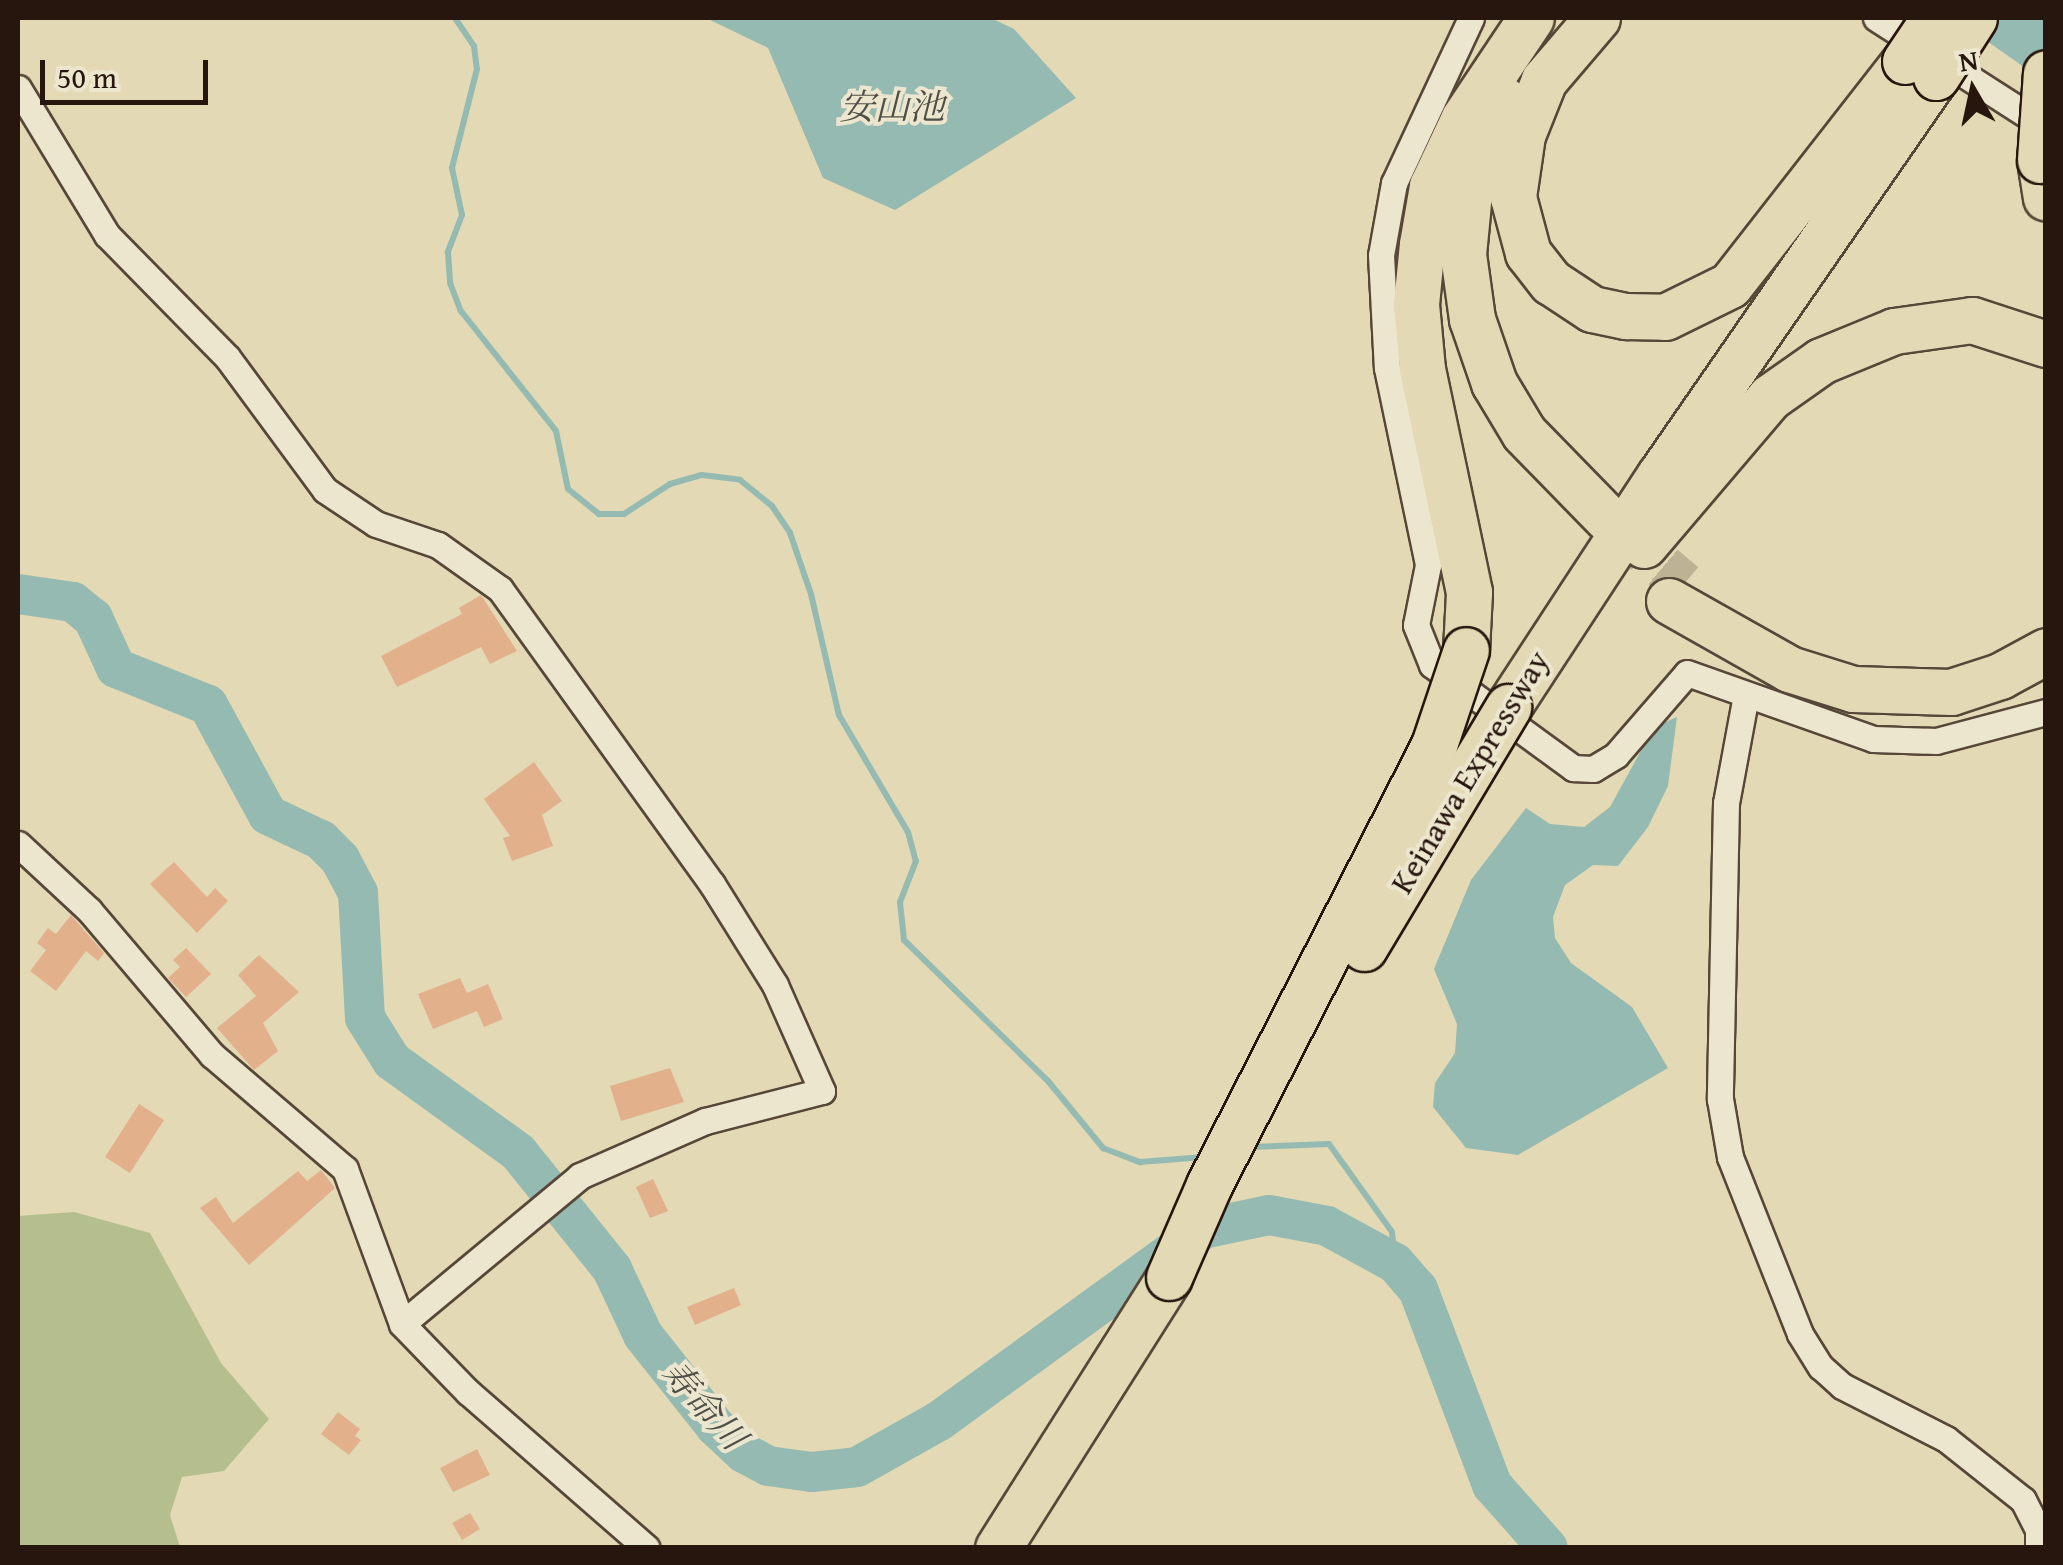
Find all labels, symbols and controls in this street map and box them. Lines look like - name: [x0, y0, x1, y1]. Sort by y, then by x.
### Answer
- text: N: [1956, 38, 1981, 82]
- scale bar: [45, 40, 212, 102]
- north arrow: [1923, 40, 2023, 140]
- text: 50 m: [57, 55, 117, 99]
- water label: 安山池: [840, 86, 944, 128]
- street label: Keinawa Expressway: [1382, 644, 1558, 900]
- water label: 寿命川: [653, 1352, 755, 1458]

